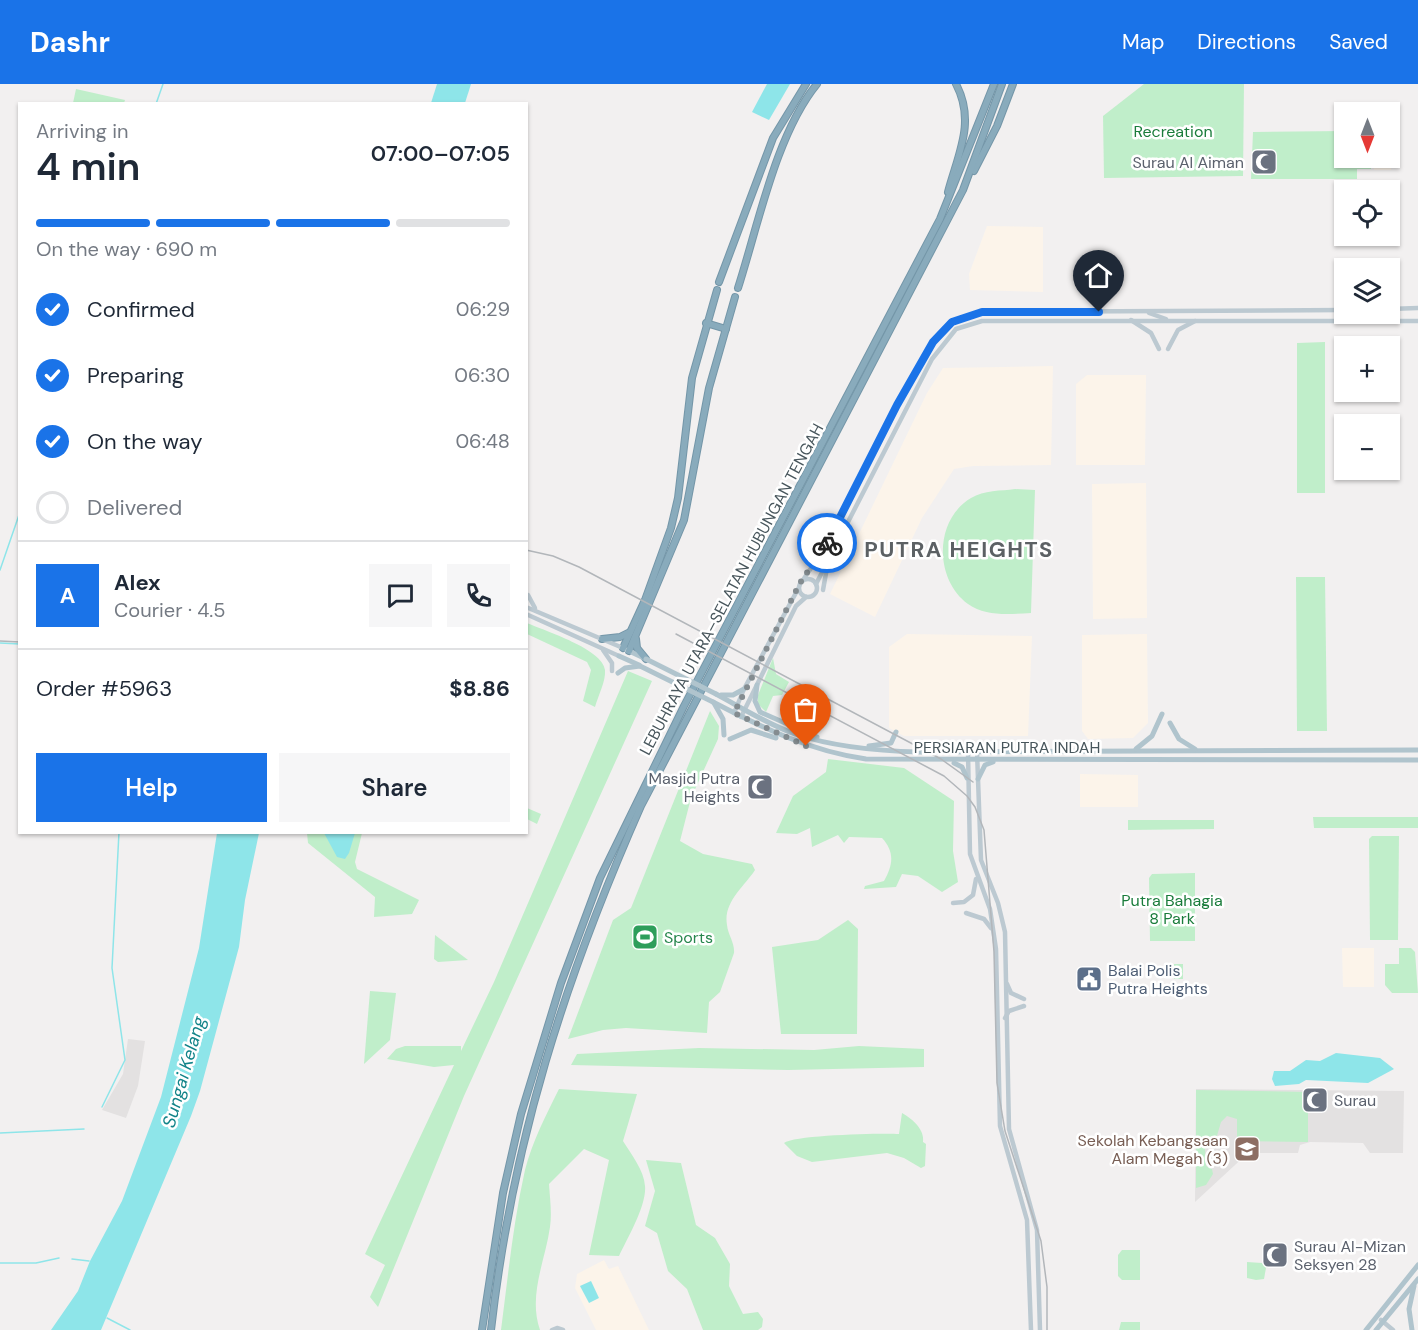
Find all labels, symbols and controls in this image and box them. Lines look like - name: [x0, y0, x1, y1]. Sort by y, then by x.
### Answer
- text: Dashr: [30, 24, 110, 61]
- text: Map: [1122, 28, 1164, 56]
- text: Directions: [1197, 28, 1296, 56]
- text: Saved: [1329, 28, 1388, 56]
- north arrow: [1334, 102, 1400, 168]
- map controls: [1334, 102, 1400, 480]
- text: Arriving in: [36, 118, 128, 144]
- park label: Recreation: [1133, 121, 1213, 142]
- text: 07:00–07:05: [371, 139, 510, 168]
- text: 4 min: [36, 141, 140, 192]
- mosque icon: Surau Al Aiman: [1249, 147, 1279, 177]
- place label: Surau Al Aiman: [1132, 152, 1244, 173]
- button: locate: [1334, 180, 1400, 246]
- text: On the way · 690 m: [36, 236, 217, 262]
- pin: [1073, 250, 1124, 312]
- button: layers: [1334, 258, 1400, 324]
- icon: home: [1082, 259, 1115, 292]
- icon: check: [36, 293, 69, 326]
- text: Confirmed: [87, 295, 195, 324]
- text: 06:29: [456, 296, 510, 322]
- button: +: [1334, 336, 1400, 402]
- icon: check: [36, 359, 69, 392]
- text: Preparing: [87, 361, 184, 390]
- text: 06:30: [454, 362, 510, 388]
- button: −: [1334, 414, 1400, 480]
- street label: LEBUHRAYA UTARA–SELATAN HUBUNGAN TENGAH: [635, 420, 828, 759]
- icon: check: [36, 425, 69, 458]
- text: On the way: [87, 427, 202, 456]
- text: 06:48: [455, 428, 510, 454]
- text: Delivered: [87, 493, 182, 522]
- courier: [797, 513, 857, 573]
- icon: bike: [811, 527, 844, 560]
- district label: PUTRA HEIGHTS: [864, 535, 1054, 564]
- button: chat: [369, 564, 432, 627]
- button: phone: [447, 564, 510, 627]
- text: Alex: [114, 568, 161, 597]
- text: A: [60, 581, 75, 610]
- text: Courier · 4.5: [114, 597, 226, 623]
- text: Order #5963: [36, 674, 172, 703]
- text: $8.86: [449, 674, 510, 703]
- pin: [780, 684, 831, 746]
- icon: bag: [789, 693, 822, 726]
- street label: PERSIARAN PUTRA INDAH: [914, 737, 1100, 758]
- button: Help: [36, 753, 267, 822]
- button: Share: [279, 753, 510, 822]
- place label: Masjid Putra Heights: [648, 768, 740, 807]
- mosque icon: Masjid Putra Heights: [745, 772, 775, 802]
- park label: Putra Bahagia 8 Park: [1121, 890, 1223, 929]
- sports icon: Sports: [630, 922, 660, 952]
- place label: Sports: [664, 927, 713, 948]
- place label: Balai Polis Putra Heights: [1108, 960, 1208, 999]
- public building icon: Balai Polis Putra Heights: [1074, 964, 1104, 994]
- water label: Sungai Kelang: [157, 1013, 212, 1130]
- mosque icon: Surau: [1300, 1085, 1330, 1115]
- place label: Surau: [1334, 1090, 1376, 1111]
- place label: Sekolah Kebangsaan Alam Megah (3): [1078, 1130, 1228, 1169]
- school or university icon: Sekolah Kebangsaan Alam Megah (3): [1232, 1134, 1262, 1164]
- place label: Surau Al-Mizan Seksyen 28: [1294, 1236, 1406, 1275]
- mosque icon: Surau Al-Mizan Seksyen 28: [1260, 1240, 1290, 1270]

